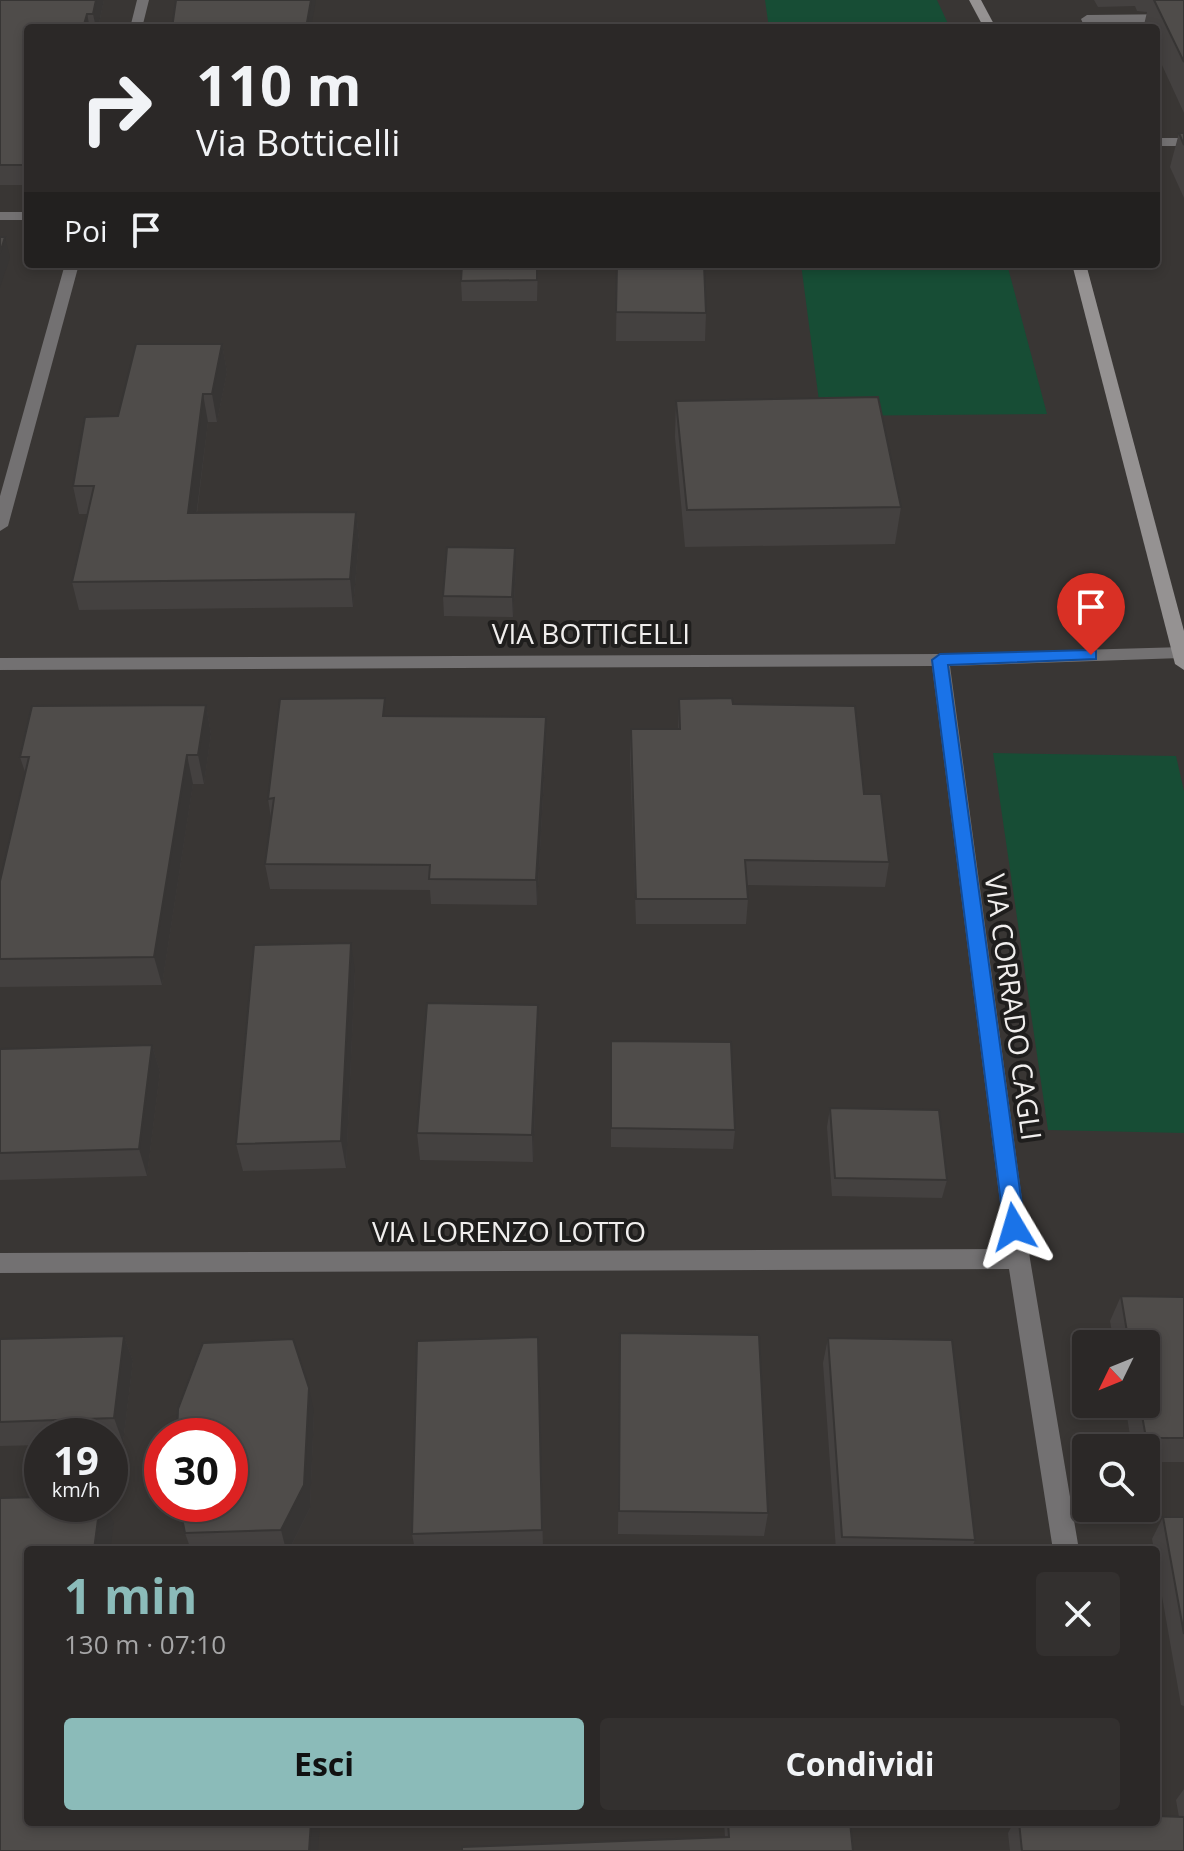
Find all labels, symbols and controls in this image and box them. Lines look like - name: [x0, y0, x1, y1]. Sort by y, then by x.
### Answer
- text: 110 m: [196, 46, 362, 122]
- icon: right: [64, 56, 168, 160]
- text: Via Botticelli: [196, 118, 400, 167]
- icon: arrive: [124, 208, 168, 252]
- text: Poi: [64, 210, 108, 251]
- pin: [1057, 573, 1125, 655]
- icon: arrive: [1069, 585, 1113, 629]
- street label: VIA BOTTICELLI: [492, 614, 690, 652]
- street label: VIA CORRADO CAGLI: [976, 871, 1052, 1143]
- position arrow: [972, 1185, 1056, 1269]
- street label: VIA LORENZO LOTTO: [372, 1212, 646, 1250]
- north arrow: [1072, 1330, 1160, 1418]
- map controls: [1072, 1330, 1160, 1522]
- speed limit sign: 30: [144, 1418, 248, 1522]
- text: 19: [53, 1432, 99, 1487]
- button: search: [1072, 1434, 1160, 1522]
- text: km/h: [52, 1476, 100, 1503]
- text: 1 min: [64, 1563, 197, 1628]
- button: close: [1036, 1572, 1120, 1656]
- text: 130 m · 07:10: [64, 1626, 226, 1662]
- button: Esci: [64, 1718, 584, 1810]
- button: Condividi: [600, 1718, 1120, 1810]

